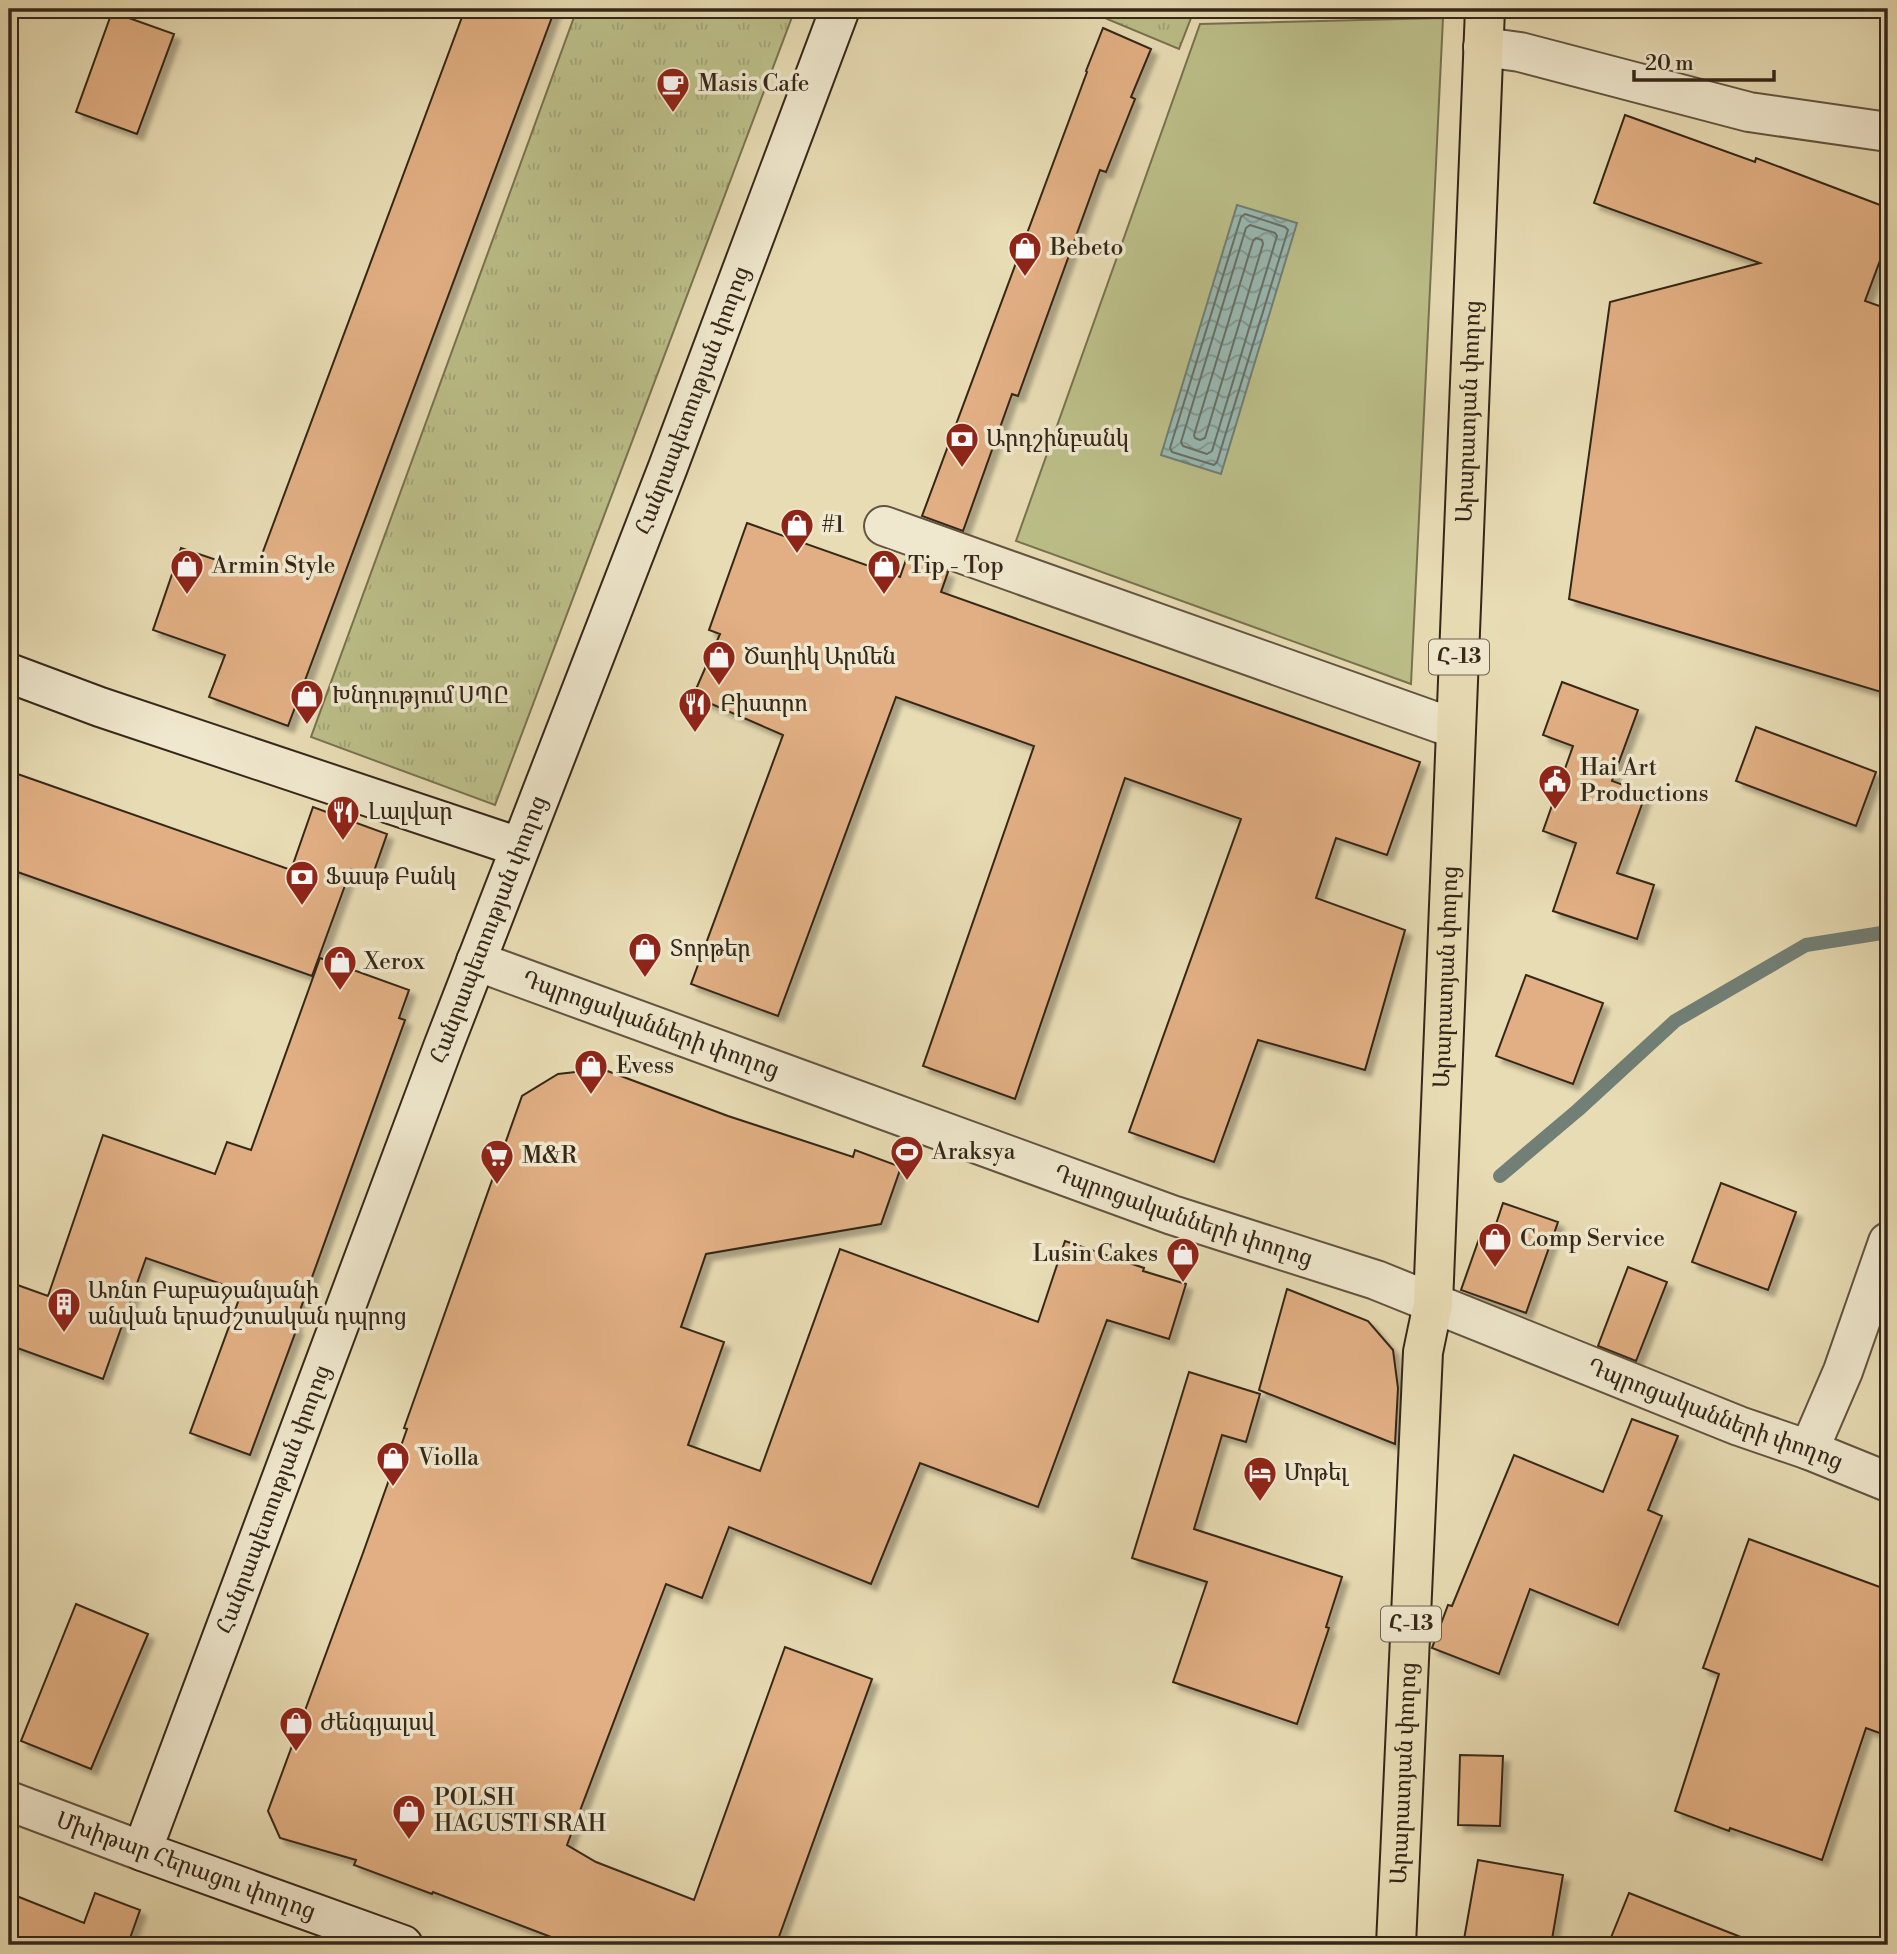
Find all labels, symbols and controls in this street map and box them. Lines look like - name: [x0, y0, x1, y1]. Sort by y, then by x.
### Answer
- scale bar: [1634, 38, 1774, 82]
- text: 20 m: [1645, 51, 1694, 77]
- cafe icon: Masis Cafe: [654, 65, 692, 114]
- place label: Masis Cafe: [698, 70, 809, 98]
- shop icon: Bebeto: [1006, 229, 1044, 278]
- place label: Bebeto: [1049, 234, 1123, 262]
- street label: Հանրապետության փողոց: [629, 262, 756, 539]
- street label: Արարատյան փողոց: [1450, 300, 1487, 523]
- bank icon: Արդշինբանկ: [943, 420, 981, 469]
- place label: Արդշինբանկ: [986, 425, 1129, 453]
- shop icon: #1: [778, 506, 816, 555]
- place label: #1: [822, 511, 845, 539]
- shop icon: Armin Style: [168, 547, 206, 596]
- shop icon: Tip - Top: [865, 547, 903, 596]
- place label: Armin Style: [211, 552, 335, 580]
- place label: Tip - Top: [908, 552, 1004, 580]
- shop icon: Ծաղիկ Արմեն: [700, 638, 738, 687]
- road number: Հ-13: [1429, 640, 1489, 674]
- place label: Ծաղիկ Արմեն: [744, 643, 896, 671]
- shop icon: Խնդությում ՍՊԸ: [288, 677, 326, 726]
- place label: Խնդությում ՍՊԸ: [332, 682, 509, 710]
- restaurant icon: Բիստրո: [676, 685, 714, 734]
- place label: Բիստրո: [720, 690, 808, 718]
- place label: Hai Art Productions: [1580, 754, 1709, 808]
- public building icon: Hai Art Productions: [1536, 762, 1574, 811]
- street label: Հանրապետության փողոց: [424, 792, 553, 1067]
- restaurant icon: Լալվար: [324, 793, 362, 842]
- place label: Լալվար: [368, 798, 453, 826]
- bank icon: Ֆասթ Բանկ: [283, 858, 321, 907]
- place label: Ֆասթ Բանկ: [326, 863, 456, 891]
- street label: Արարատյան փողոց: [1428, 865, 1465, 1089]
- shop icon: Տորթեր: [626, 930, 664, 979]
- place label: Տորթեր: [670, 935, 751, 963]
- shop icon: Xerox: [321, 943, 359, 992]
- place label: Xerox: [363, 948, 425, 976]
- street label: Դպրոցականների փողոց: [518, 965, 783, 1084]
- shop icon: Evess: [572, 1047, 610, 1096]
- place label: Evess: [616, 1052, 674, 1080]
- sports icon: Araksya: [888, 1133, 926, 1182]
- supermarket icon: M&R: [478, 1137, 516, 1186]
- place label: Araksya: [931, 1138, 1016, 1166]
- place label: M&R: [522, 1142, 578, 1170]
- street label: Դպրոցականների փողոց: [1050, 1159, 1316, 1273]
- shop icon: Comp Service: [1476, 1220, 1514, 1269]
- place label: Comp Service: [1520, 1225, 1665, 1253]
- shop icon: Lusin Cakes: [1164, 1235, 1202, 1284]
- place label: Lusin Cakes: [1033, 1240, 1158, 1268]
- place label: Առնո Բաբաջանյանի անվան երաժշտական դպրոց: [88, 1277, 407, 1331]
- building icon: Առնո Բաբաջանյանի անվան երաժշտական դպրոց: [45, 1285, 83, 1334]
- street label: Դպրոցականների փողոց: [1583, 1353, 1847, 1476]
- street label: Հանրապետության փողոց: [211, 1361, 337, 1638]
- shop icon: Violla: [374, 1439, 412, 1488]
- place label: Violla: [417, 1444, 479, 1472]
- hotel icon: Մոթել: [1241, 1454, 1279, 1503]
- place label: Մոթել: [1284, 1459, 1349, 1487]
- road number: Հ-13: [1381, 1606, 1441, 1642]
- street label: Արարատյան փողոց: [1385, 1661, 1423, 1885]
- shop icon: Ժենգյալսվ: [277, 1704, 315, 1753]
- place label: Ժենգյալսվ: [320, 1709, 436, 1737]
- place label: POLSH HAGUSTI SRAH: [434, 1784, 607, 1838]
- shop icon: POLSH HAGUSTI SRAH: [390, 1792, 428, 1841]
- street label: Մխիթար Հերացու փողոց: [52, 1806, 320, 1926]

